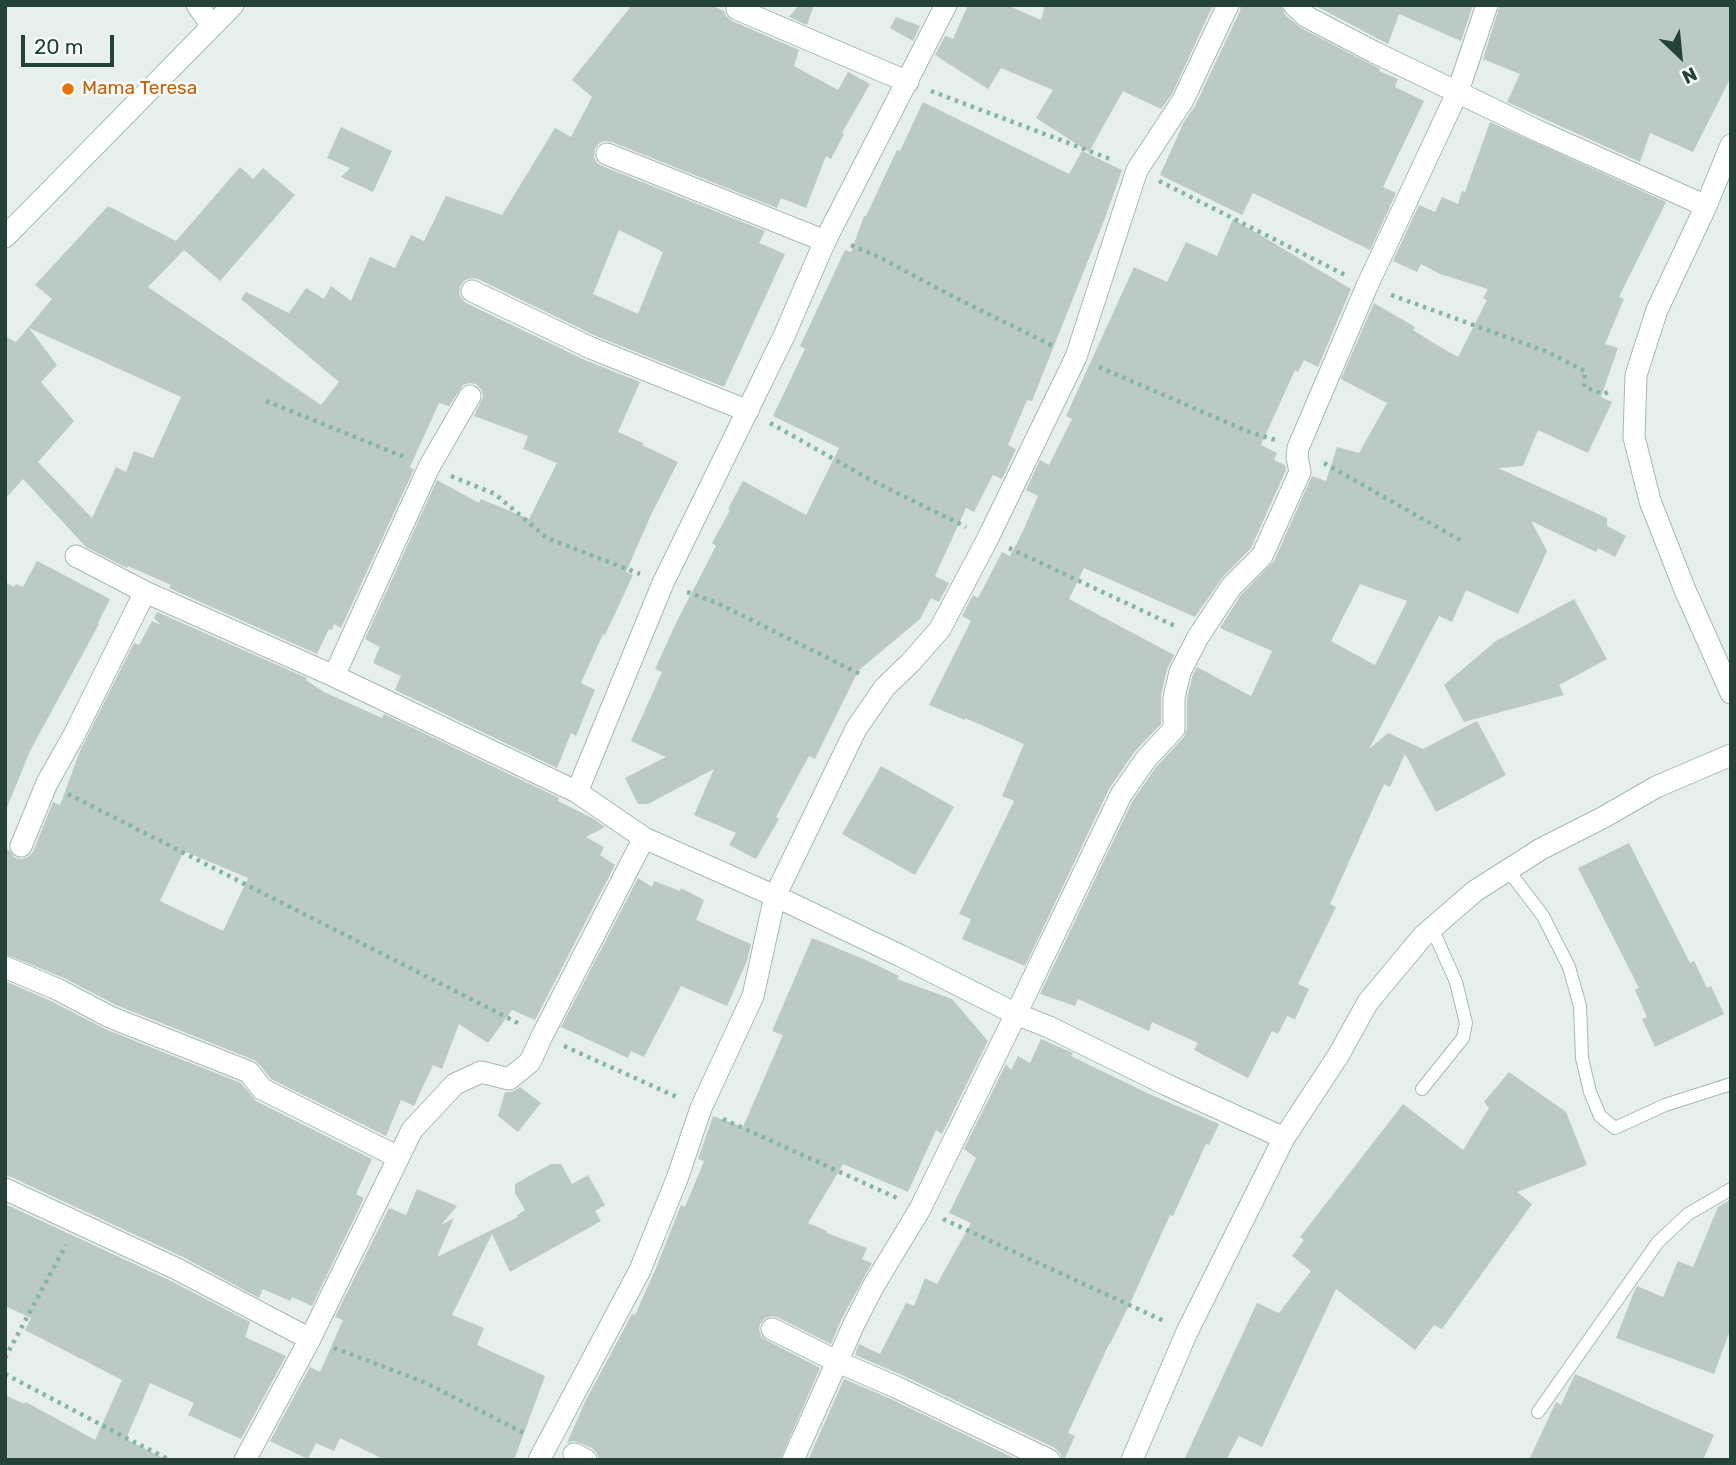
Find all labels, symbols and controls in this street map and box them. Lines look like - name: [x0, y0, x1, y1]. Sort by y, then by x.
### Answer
- scale bar: [24, 21, 117, 65]
- north arrow: [1645, 21, 1715, 91]
- text: 20 m: [34, 34, 83, 59]
- text: N: [1678, 62, 1701, 89]
- place label: Mama Teresa: [82, 78, 197, 100]
- marker: Mama Teresa: [60, 81, 76, 97]

